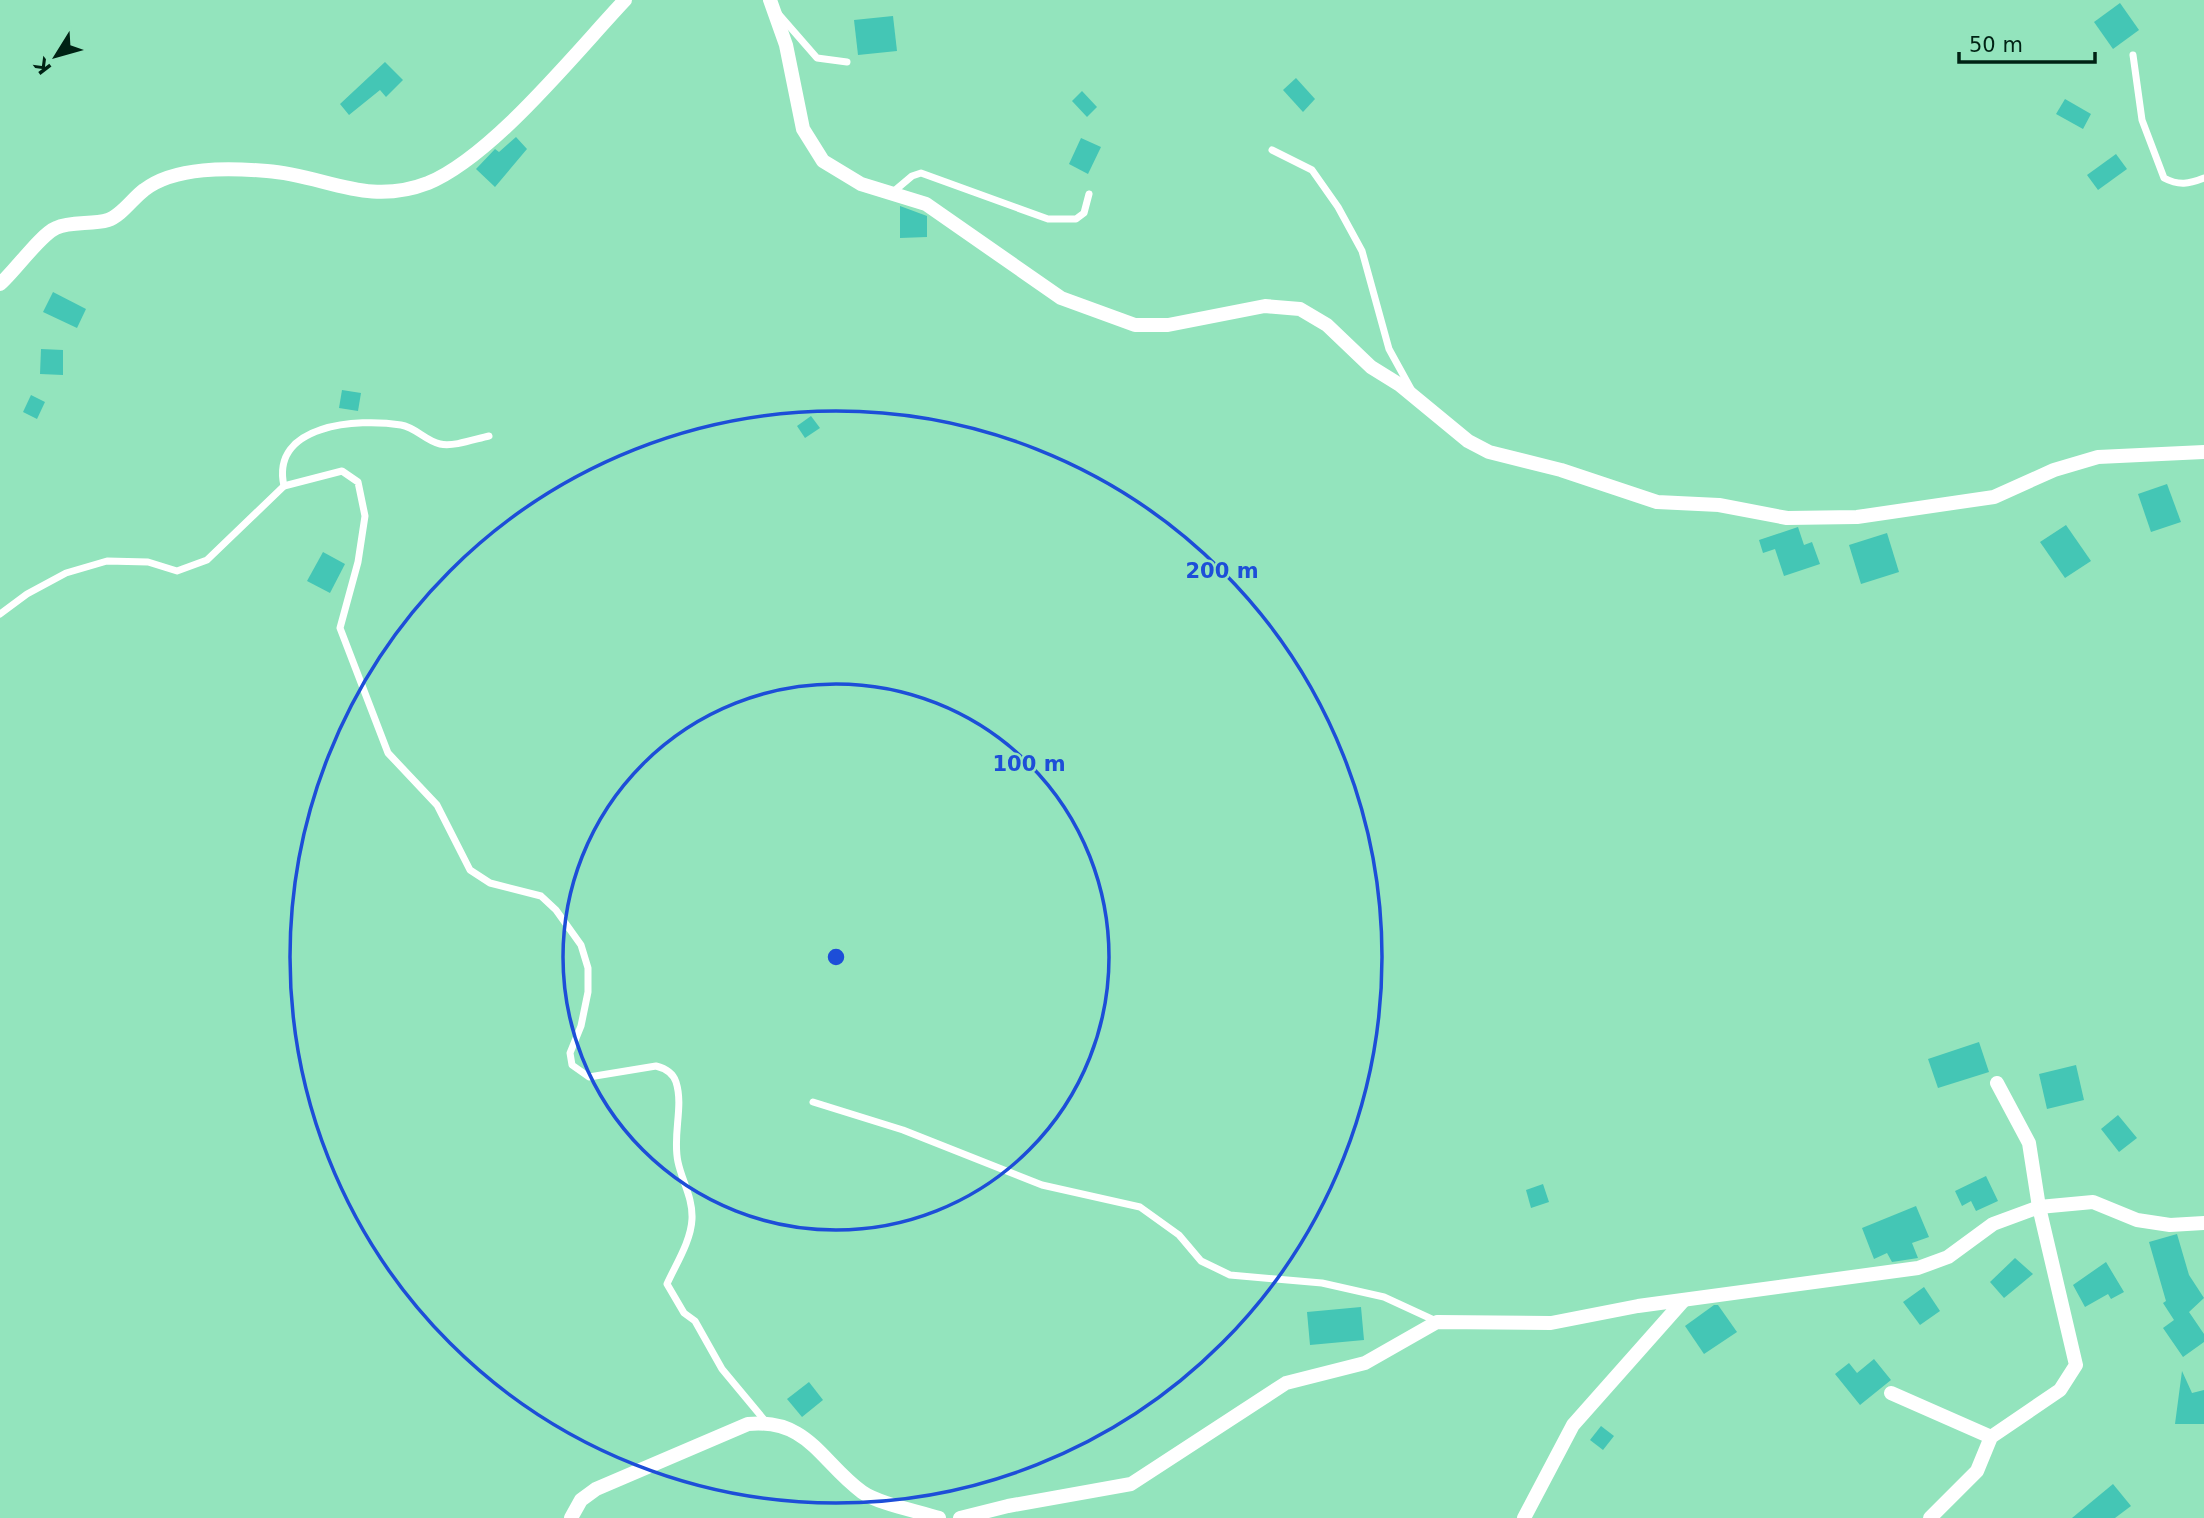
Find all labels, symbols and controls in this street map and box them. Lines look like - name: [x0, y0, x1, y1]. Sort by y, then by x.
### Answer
- north arrow: [21, 21, 91, 91]
- scale bar: [1959, 21, 2096, 65]
- text: 50 m: [1969, 33, 2023, 57]
- text: K: [28, 53, 56, 79]
- text: 200 m: [1185, 559, 1259, 583]
- text: 100 m: [992, 752, 1066, 776]
- centre of rings: [824, 945, 848, 969]

